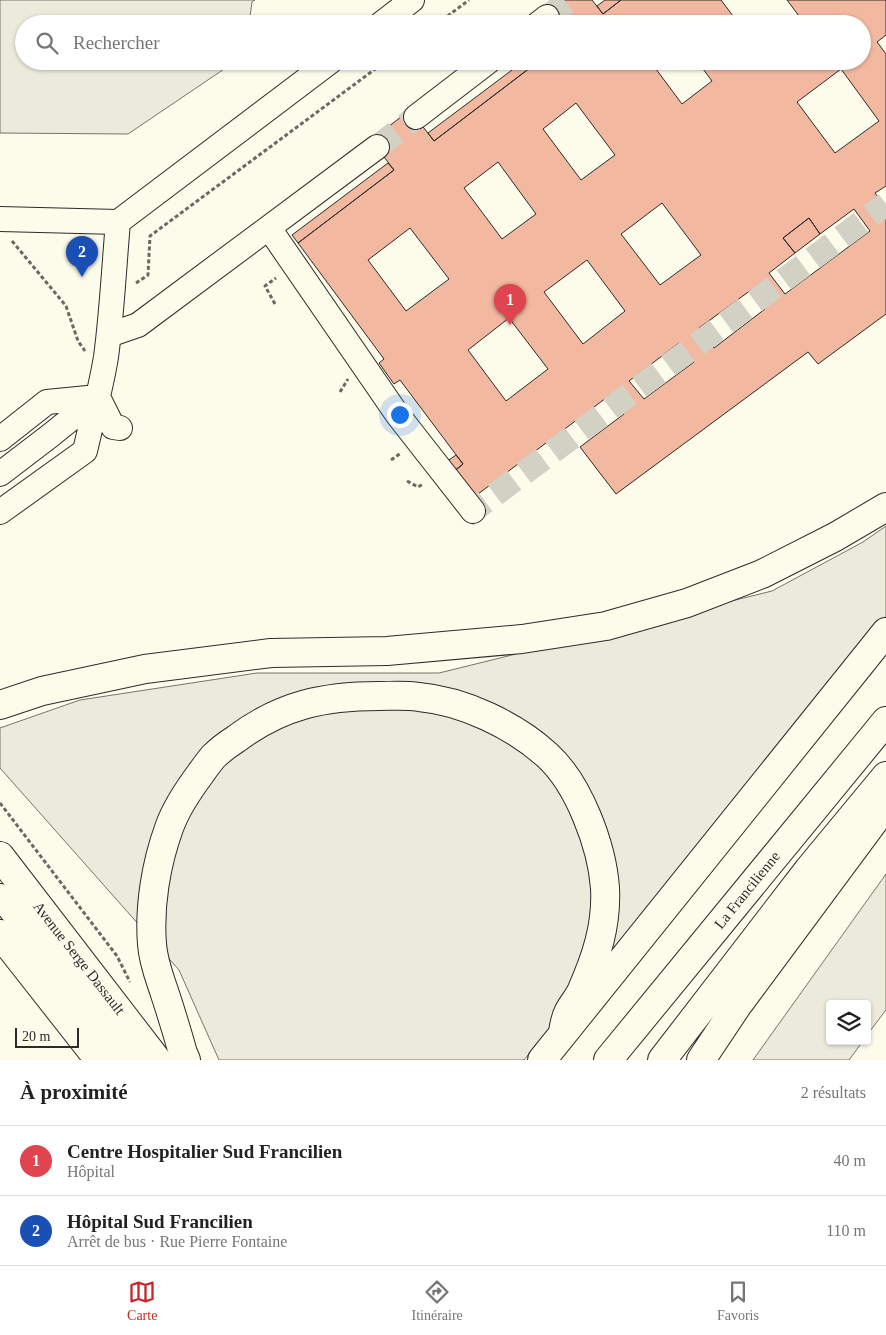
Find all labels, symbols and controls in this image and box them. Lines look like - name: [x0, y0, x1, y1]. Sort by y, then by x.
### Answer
- search box: [15, 15, 871, 70]
- icon: search: [33, 29, 61, 57]
- text: Rechercher: [73, 32, 160, 53]
- pin: 2: [66, 236, 98, 277]
- pin: 1: [494, 284, 526, 325]
- your location: [387, 402, 413, 428]
- street label: La Francilienne: [711, 848, 783, 932]
- street label: Avenue Serge Dassault: [30, 898, 128, 1018]
- map controls: [826, 1000, 871, 1045]
- button: layers: [826, 1000, 871, 1045]
- scale bar: [15, 1025, 79, 1048]
- text: 20 m: [22, 1029, 50, 1044]
- text: À proximité: [20, 1080, 128, 1104]
- text: 2 résultats: [801, 1084, 866, 1101]
- text: Centre Hospitalier Sud Francilien: [67, 1141, 342, 1162]
- text: 1: [32, 1152, 40, 1169]
- text: 40 m: [834, 1152, 866, 1169]
- text: Hôpital: [67, 1163, 115, 1180]
- text: Hôpital Sud Francilien: [67, 1211, 253, 1232]
- text: 2: [32, 1222, 40, 1239]
- text: 110 m: [826, 1222, 866, 1239]
- text: Arrêt de bus · Rue Pierre Fontaine: [67, 1233, 287, 1250]
- tab: Carte: [127, 1278, 157, 1324]
- tab: Itinéraire: [412, 1278, 463, 1324]
- tab: Favoris: [717, 1278, 759, 1324]

